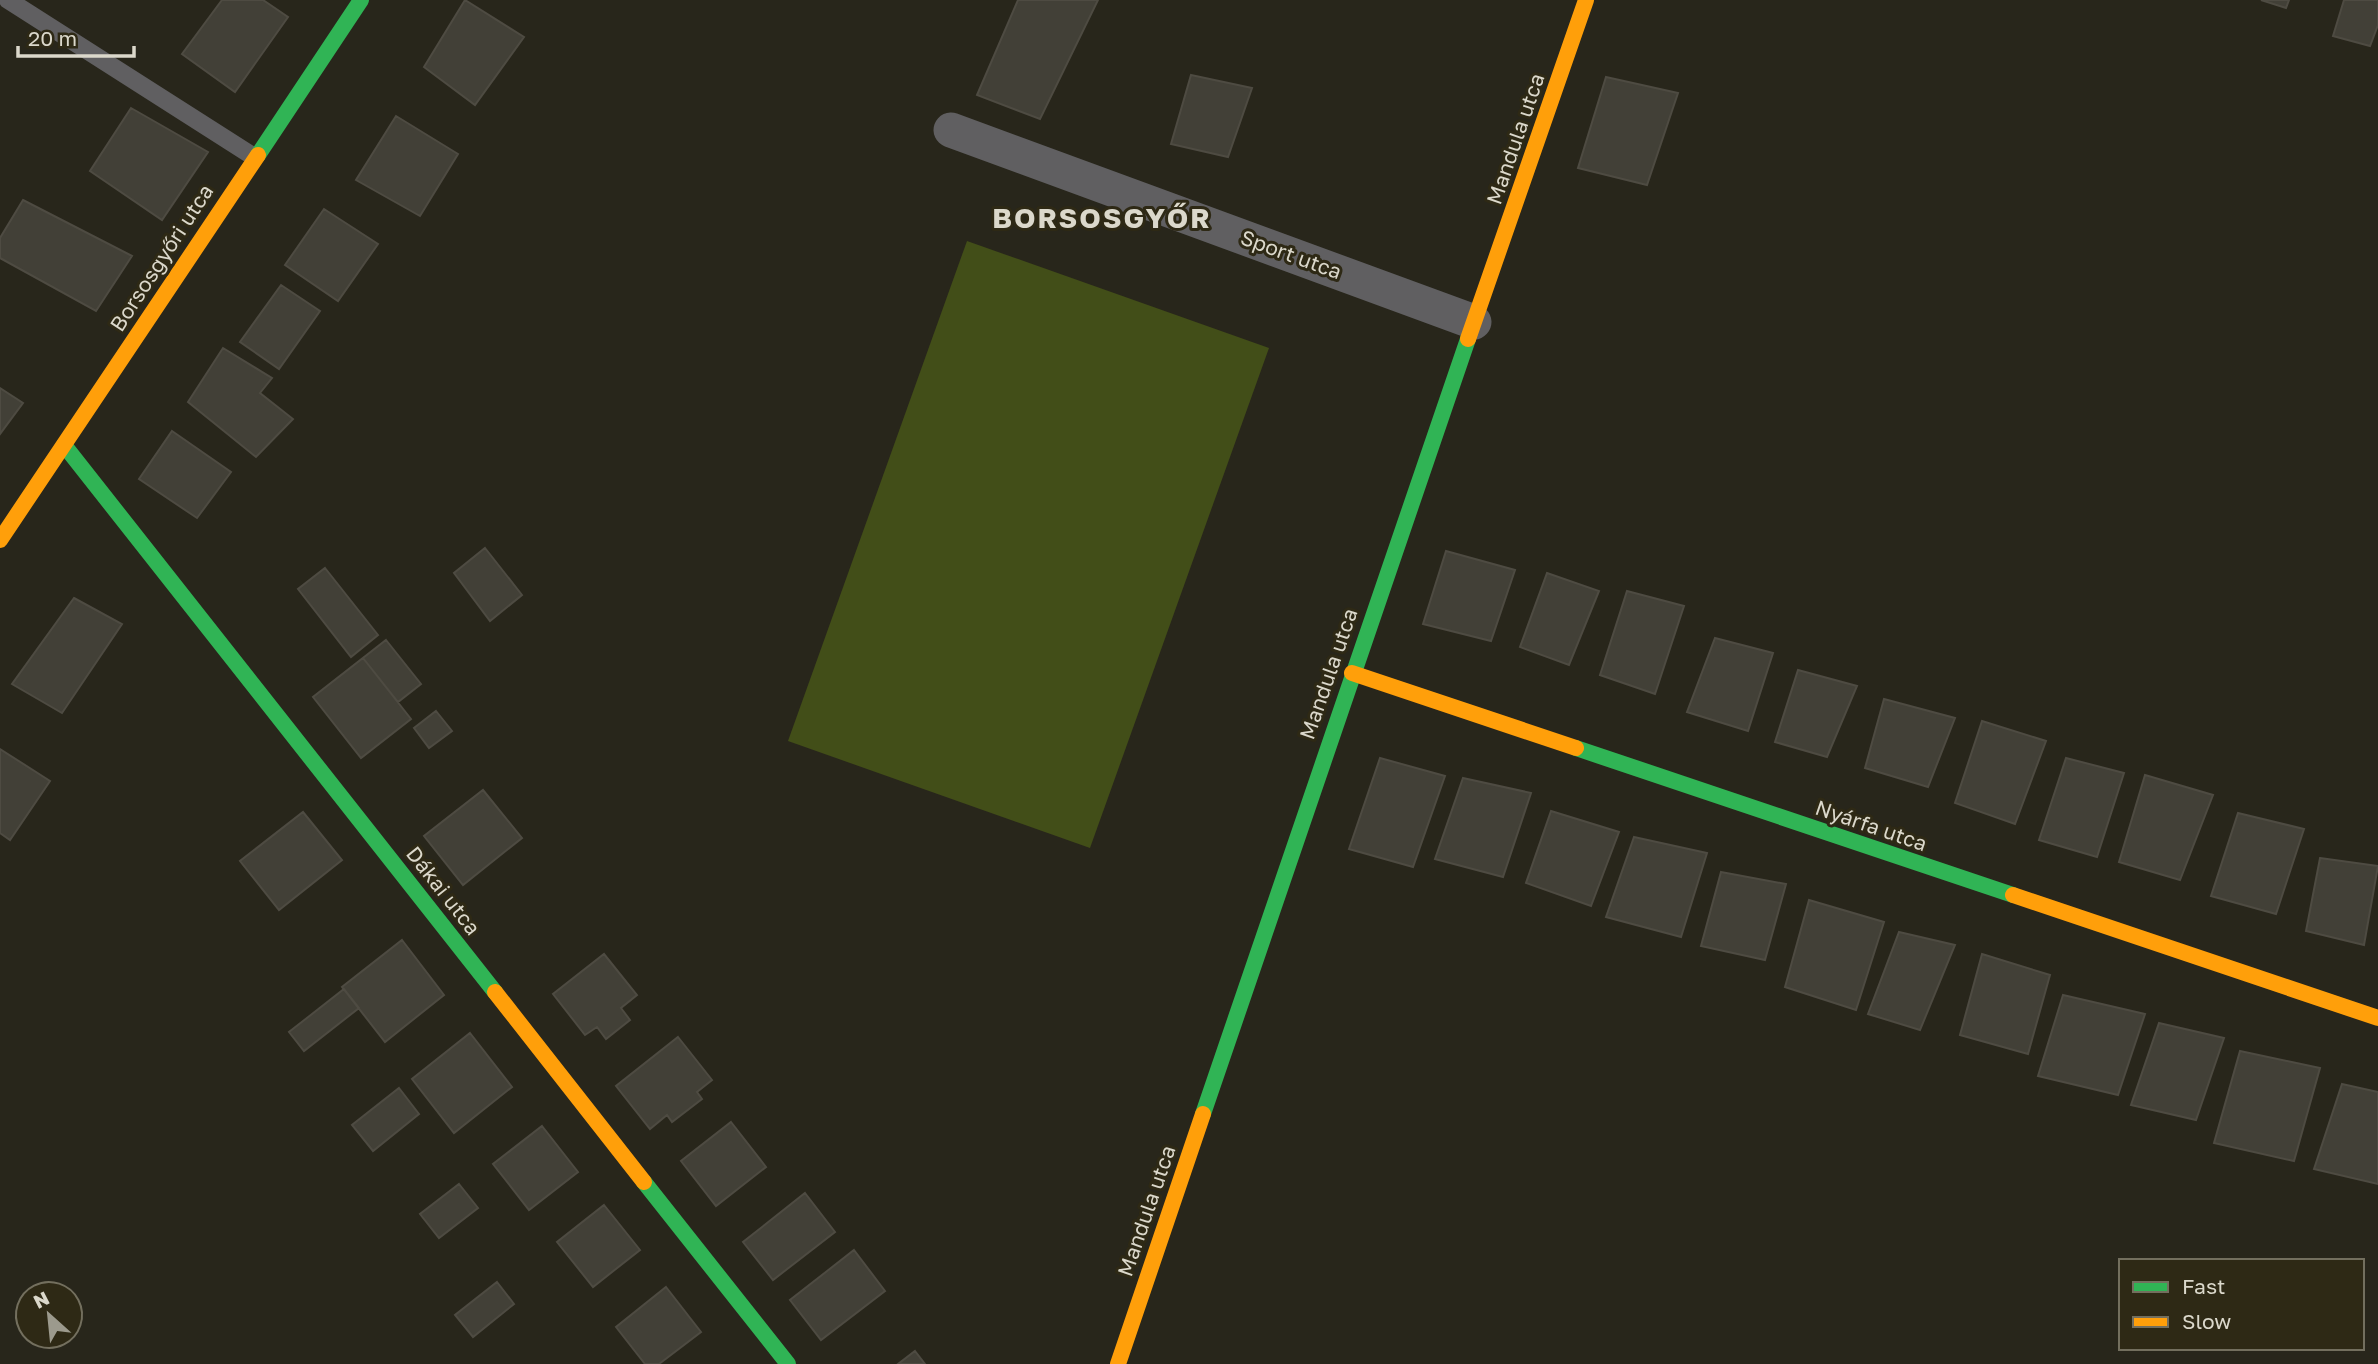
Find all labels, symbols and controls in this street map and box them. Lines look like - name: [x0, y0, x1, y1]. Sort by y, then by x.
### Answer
- scale bar: [18, 14, 133, 58]
- text: 20 m: [28, 25, 77, 51]
- street label: Mandula utca: [1481, 70, 1550, 208]
- street label: Borsosgyőri utca: [104, 179, 218, 336]
- district label: BORSOSGYŐR: [992, 201, 1212, 234]
- street label: Sport utca: [1237, 224, 1345, 284]
- street label: Mandula utca: [1294, 605, 1363, 743]
- street label: Nyárfa utca: [1812, 794, 1931, 856]
- street label: Dákai utca: [401, 841, 486, 940]
- street label: Mandula utca: [1112, 1142, 1181, 1280]
- legend: [2119, 1259, 2364, 1350]
- text: Fast: [2182, 1273, 2225, 1299]
- north arrow: [14, 1280, 84, 1350]
- text: N: [29, 1286, 53, 1313]
- text: Slow: [2182, 1308, 2231, 1334]

